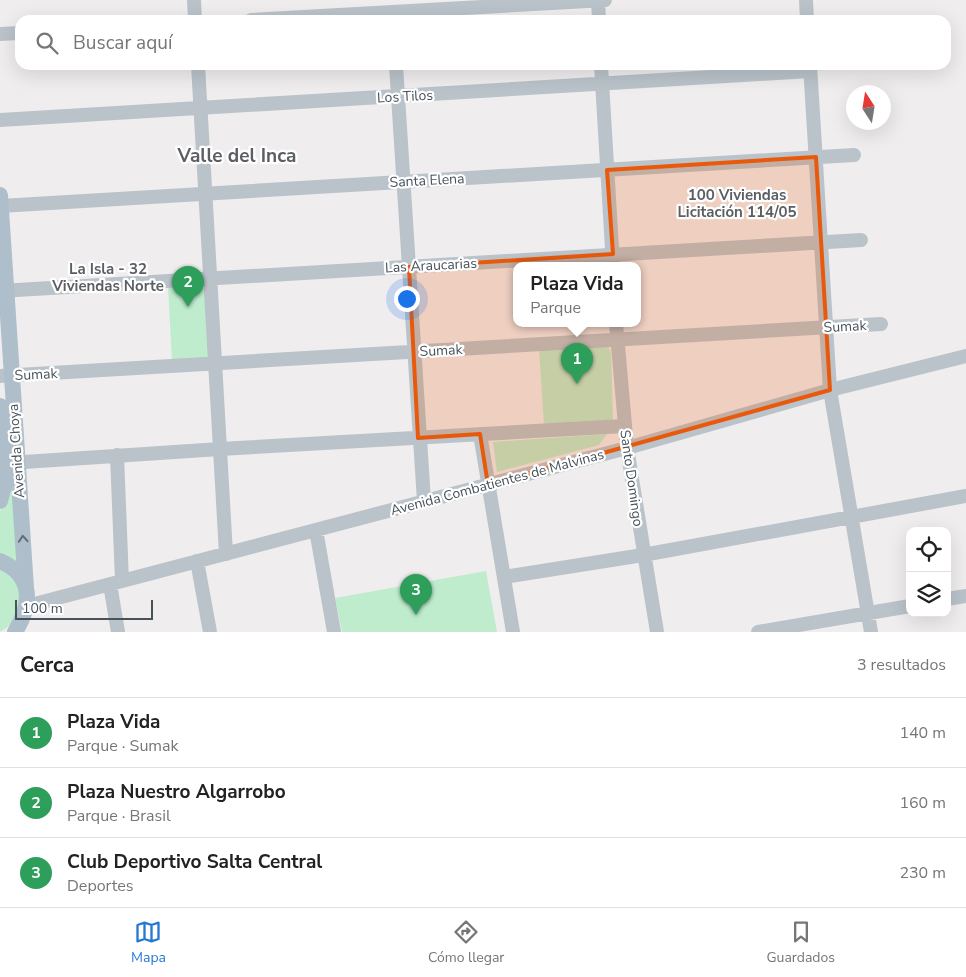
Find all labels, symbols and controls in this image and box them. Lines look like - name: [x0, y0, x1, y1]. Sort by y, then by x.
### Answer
- search box: [15, 15, 951, 70]
- icon: search: [33, 29, 61, 57]
- text: Buscar aquí: [73, 30, 172, 56]
- north arrow: [846, 85, 891, 130]
- street label: Los Tilos: [377, 86, 434, 107]
- district label: Valle del Inca: [177, 143, 296, 169]
- street label: Santa Elena: [389, 169, 465, 192]
- district label: 100 Viviendas Licitación 114/05: [677, 185, 797, 222]
- street label: Las Araucarias: [385, 254, 478, 277]
- district label: La Isla - 32 Viviendas Norte: [51, 259, 164, 296]
- popup: [513, 262, 641, 327]
- pin: 2: [172, 266, 204, 307]
- text: Plaza Vida: [530, 271, 624, 297]
- your location: [394, 286, 420, 312]
- text: Parque: [530, 297, 581, 319]
- street label: Sumak: [823, 316, 868, 337]
- street label: Sumak: [419, 340, 464, 361]
- pin: 1: [561, 343, 593, 384]
- street label: Sumak: [14, 364, 59, 385]
- street label: Avenida Choya: [4, 403, 29, 499]
- street label: Santo Domingo: [615, 428, 648, 528]
- street label: Avenida Combatientes de Malvinas: [388, 445, 606, 520]
- map controls: [906, 527, 951, 617]
- button: locate: [906, 527, 951, 572]
- one-way arrow: [17, 535, 28, 543]
- button: layers: [906, 572, 951, 617]
- pin: 3: [400, 574, 432, 615]
- scale bar: [15, 597, 152, 620]
- text: 100 m: [22, 599, 63, 618]
- text: Cerca: [20, 651, 74, 679]
- text: 3 resultados: [857, 654, 946, 676]
- text: Plaza Vida: [67, 709, 160, 735]
- text: 1: [31, 722, 41, 744]
- text: 140 m: [899, 722, 946, 744]
- text: Parque · Sumak: [67, 735, 179, 757]
- text: Plaza Nuestro Algarrobo: [67, 779, 286, 805]
- text: 2: [31, 792, 41, 814]
- text: 160 m: [899, 792, 946, 814]
- text: Parque · Brasil: [67, 805, 171, 827]
- text: Club Deportivo Salta Central: [67, 849, 322, 875]
- text: 3: [31, 862, 41, 884]
- text: 230 m: [899, 862, 946, 884]
- text: Deportes: [67, 875, 134, 897]
- tab: Mapa: [131, 918, 166, 967]
- tab: Cómo llegar: [428, 918, 504, 967]
- tab: Guardados: [766, 918, 835, 967]

